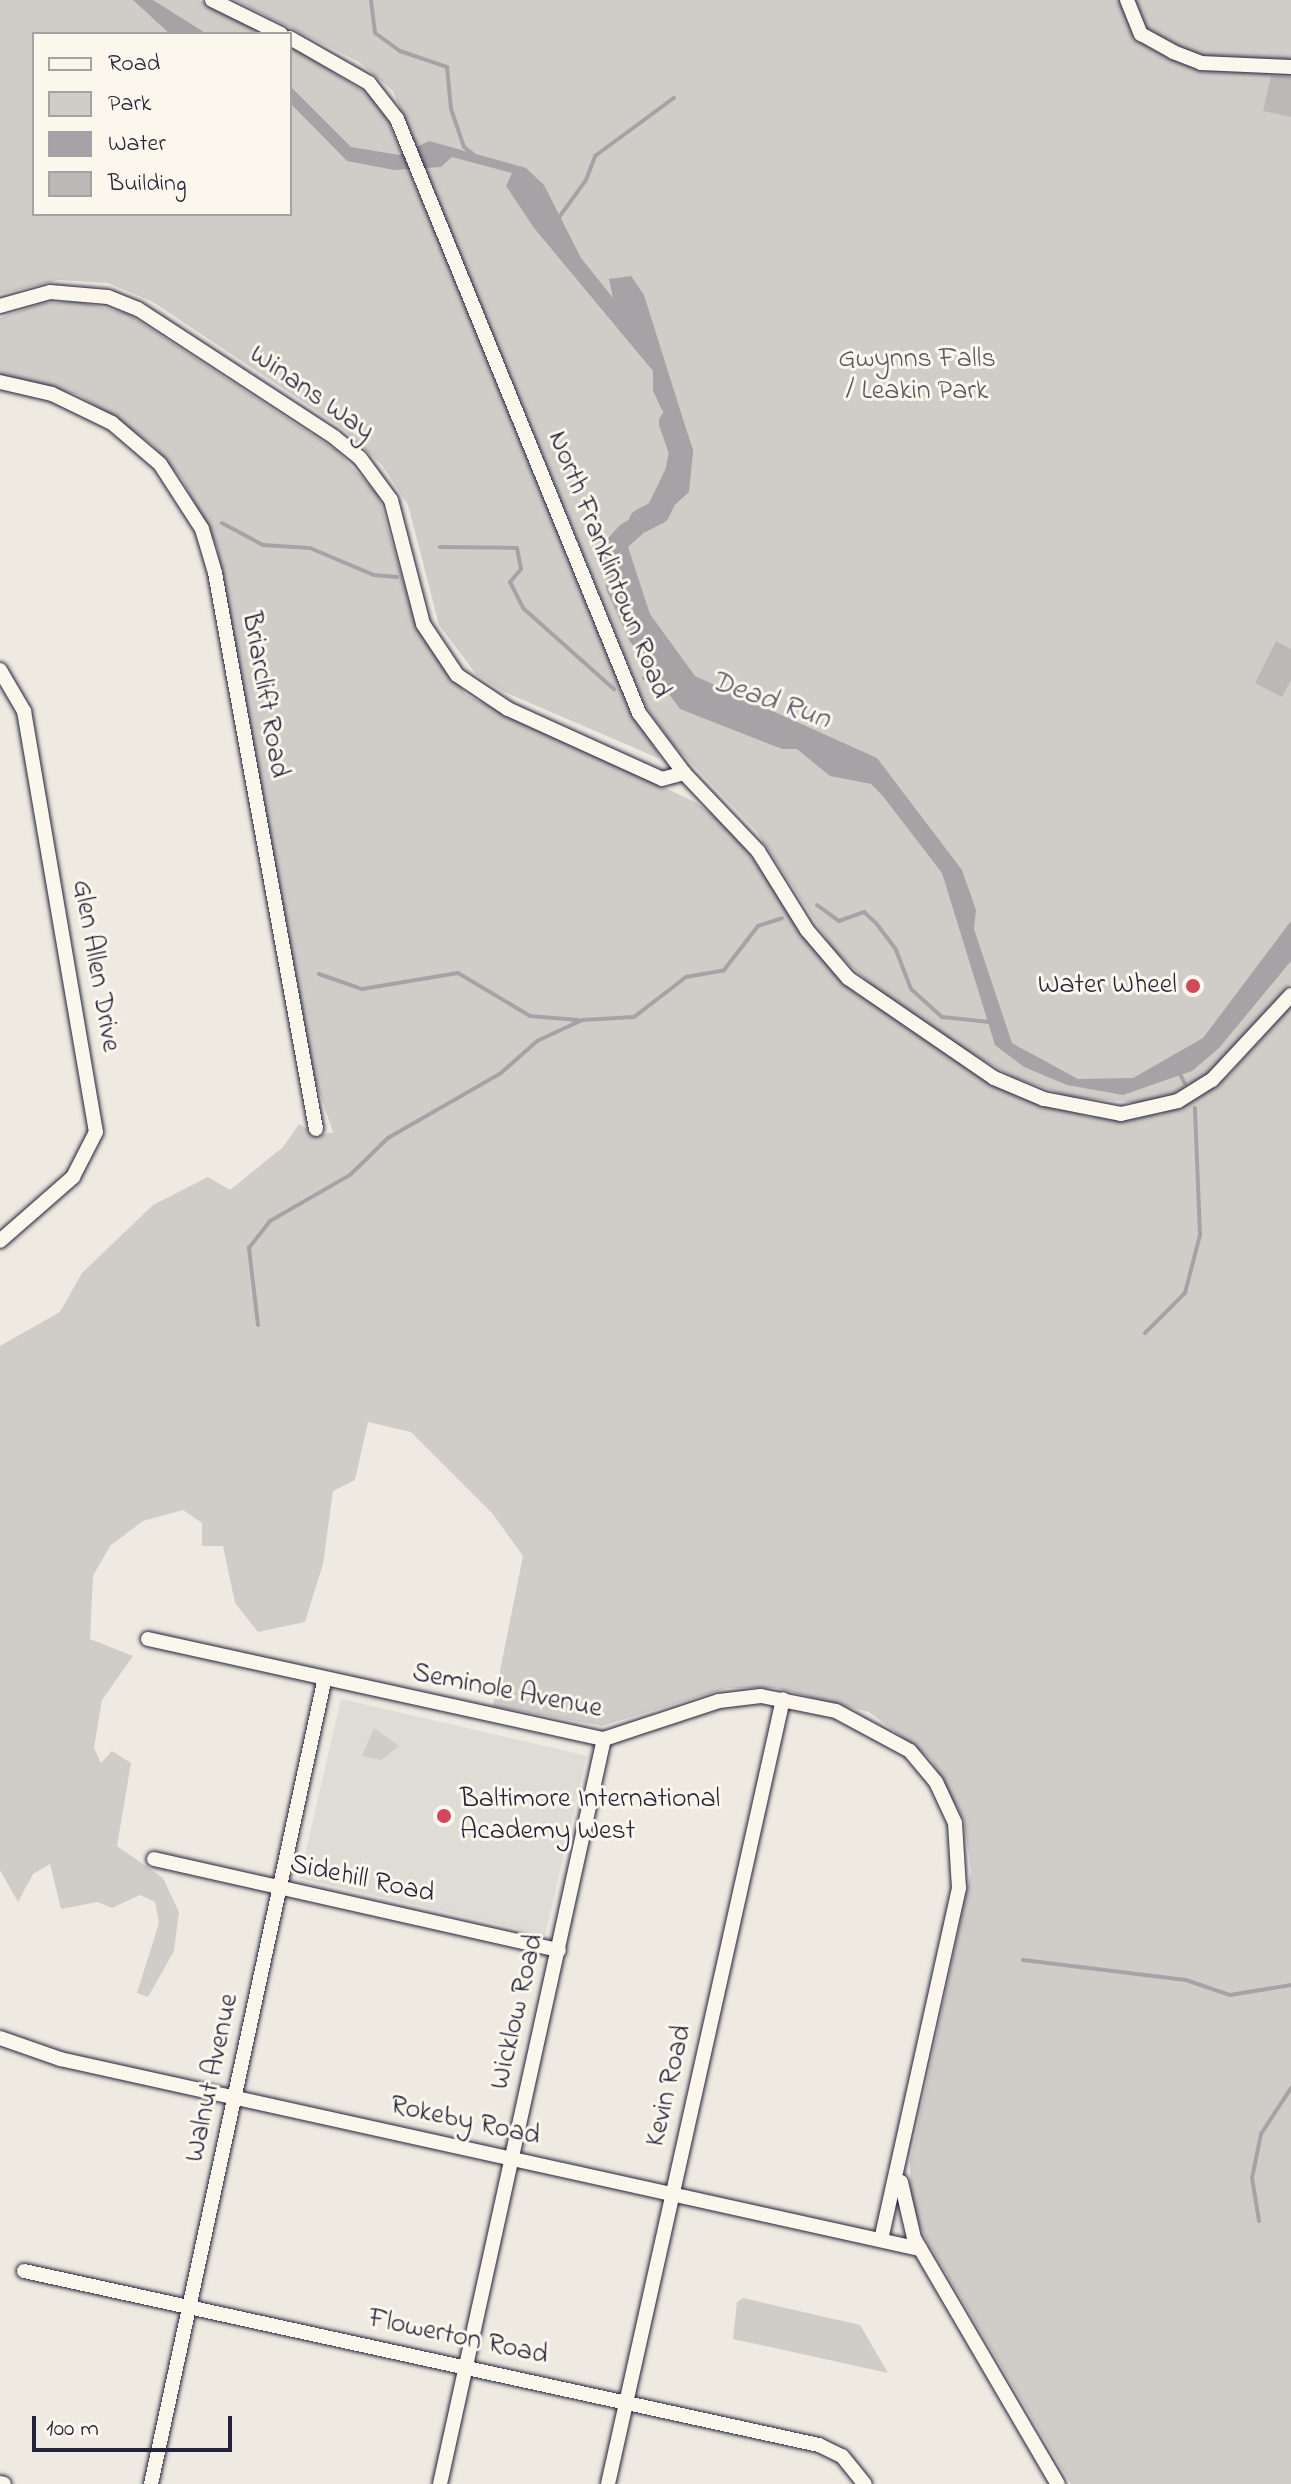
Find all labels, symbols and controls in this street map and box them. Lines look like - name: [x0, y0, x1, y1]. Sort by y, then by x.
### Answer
- legend: [32, 32, 292, 216]
- text: Road: [108, 47, 160, 82]
- text: Park: [108, 87, 151, 122]
- text: Water: [108, 127, 166, 162]
- text: Building: [108, 167, 187, 202]
- street label: Winans Way: [242, 339, 380, 449]
- park label: Gwynns Falls / Leakin Park: [838, 343, 996, 409]
- street label: North Franklintown Road: [539, 426, 677, 704]
- street label: Briarclift Road: [233, 609, 295, 781]
- water label: Dead Run: [705, 664, 835, 738]
- street label: Glen Allen Drive: [63, 877, 127, 1055]
- place label: Water Wheel: [1038, 969, 1177, 1003]
- marker: Water Wheel: [1184, 977, 1202, 995]
- street label: Seminole Avenue: [409, 1657, 605, 1727]
- place label: Baltimore International Academy West: [460, 1783, 720, 1849]
- marker: Baltimore International Academy West: [435, 1807, 453, 1825]
- street label: Sidehill Road: [287, 1848, 437, 1912]
- street label: Wicklow Road: [484, 1931, 552, 2093]
- street label: Walnut Avenue: [179, 1991, 247, 2165]
- street label: Kevin Road: [640, 2022, 700, 2150]
- street label: Rokeby Road: [387, 2090, 543, 2154]
- street label: Flowerton Road: [365, 2303, 551, 2373]
- scale bar: [36, 2400, 236, 2450]
- text: 100 m: [46, 2412, 99, 2447]

